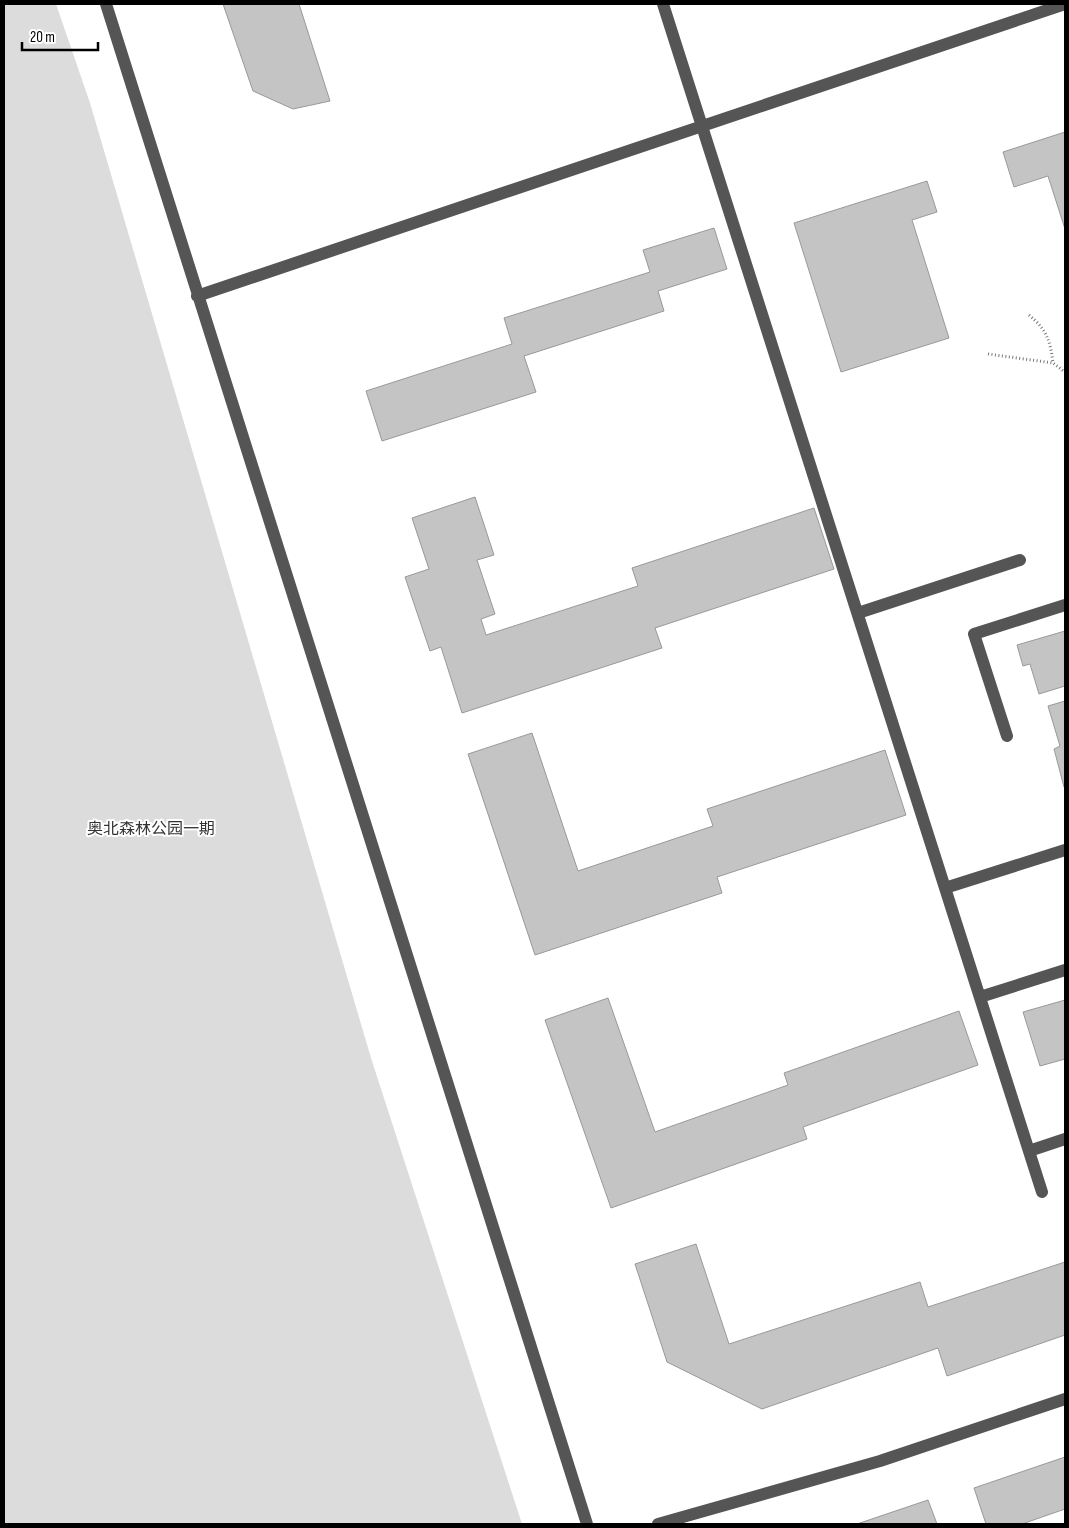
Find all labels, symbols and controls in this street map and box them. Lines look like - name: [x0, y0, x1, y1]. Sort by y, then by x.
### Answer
- scale bar: [22, 20, 99, 52]
- text: 20 m: [30, 28, 55, 47]
- park label: 奥北森林公园一期: [87, 820, 215, 839]

